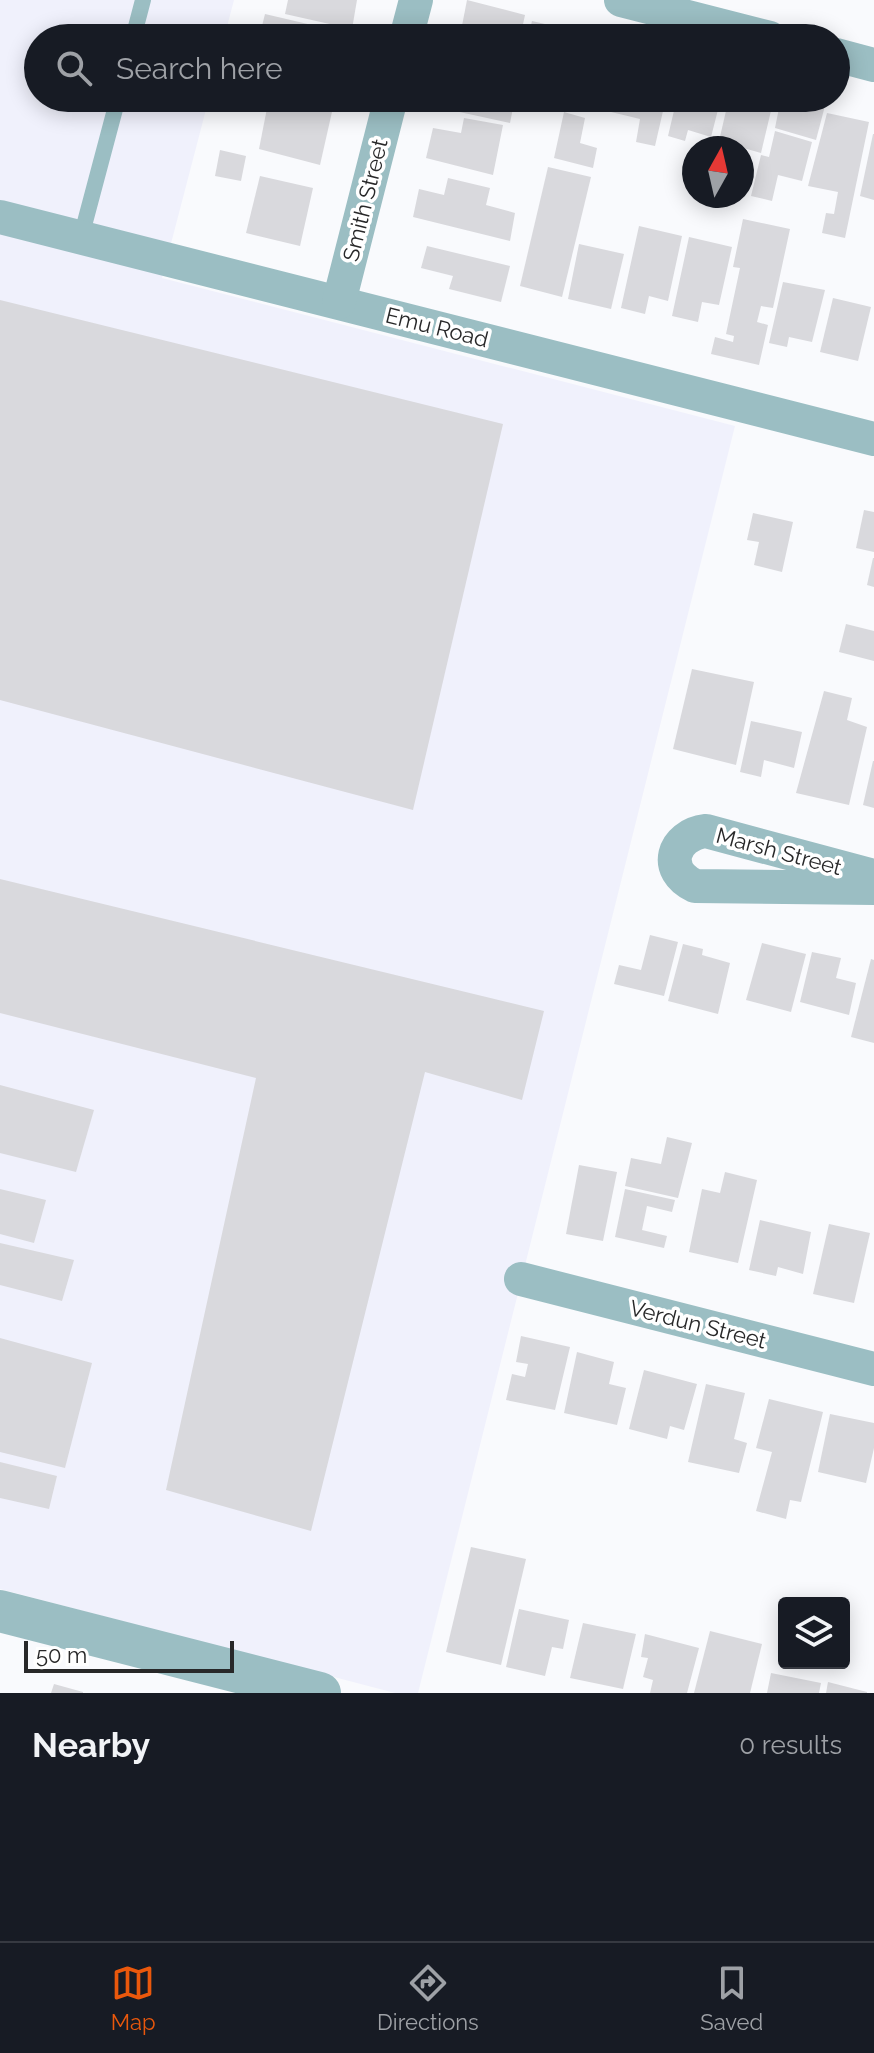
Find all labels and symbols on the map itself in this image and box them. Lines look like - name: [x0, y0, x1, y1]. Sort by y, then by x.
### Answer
- street label: Smith Street: [337, 136, 393, 264]
- north arrow: [682, 136, 754, 208]
- street label: Emu Road: [383, 302, 491, 352]
- street label: Marsh Street: [713, 822, 845, 880]
- street label: Verdun Street: [627, 1294, 770, 1354]
- scale bar: [24, 1637, 234, 1673]

